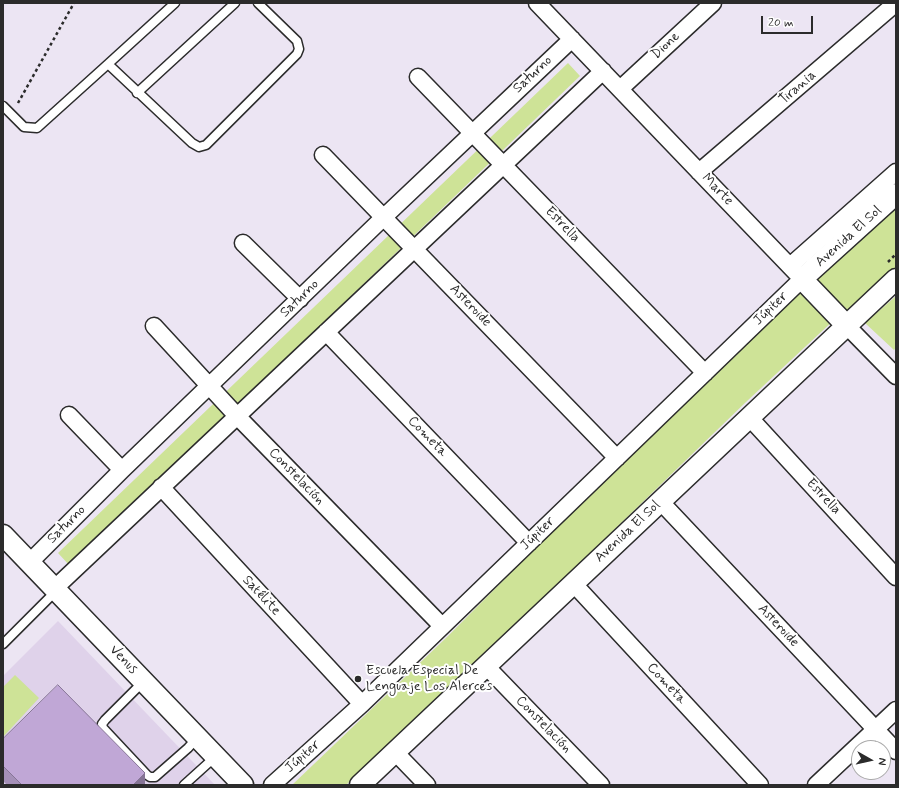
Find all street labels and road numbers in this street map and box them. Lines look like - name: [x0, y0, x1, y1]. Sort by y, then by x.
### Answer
- street label: Dione: [648, 29, 684, 63]
- street label: Saturno: [510, 53, 556, 97]
- street label: Tirania: [776, 67, 820, 109]
- street label: Marte: [698, 170, 736, 210]
- street label: Avenida El Sol: [812, 203, 886, 271]
- street label: Estrella: [541, 204, 583, 246]
- street label: Saturno: [277, 277, 323, 321]
- street label: Asteroide: [446, 281, 494, 331]
- street label: Júpiter: [750, 289, 792, 329]
- street label: Cometa: [403, 413, 451, 461]
- street label: Constelación: [264, 445, 328, 509]
- street label: Estrella: [802, 475, 844, 519]
- street label: Avenida El Sol: [592, 497, 664, 567]
- street label: Saturno: [44, 502, 90, 548]
- street label: Júpiter: [517, 514, 559, 554]
- street label: Satélite: [238, 572, 284, 620]
- street label: Asteroide: [754, 601, 802, 651]
- street label: Venus: [105, 642, 141, 678]
- street label: Cometa: [643, 660, 689, 708]
- street label: Constelación: [511, 693, 575, 757]
- street label: Júpiter: [282, 737, 324, 777]

